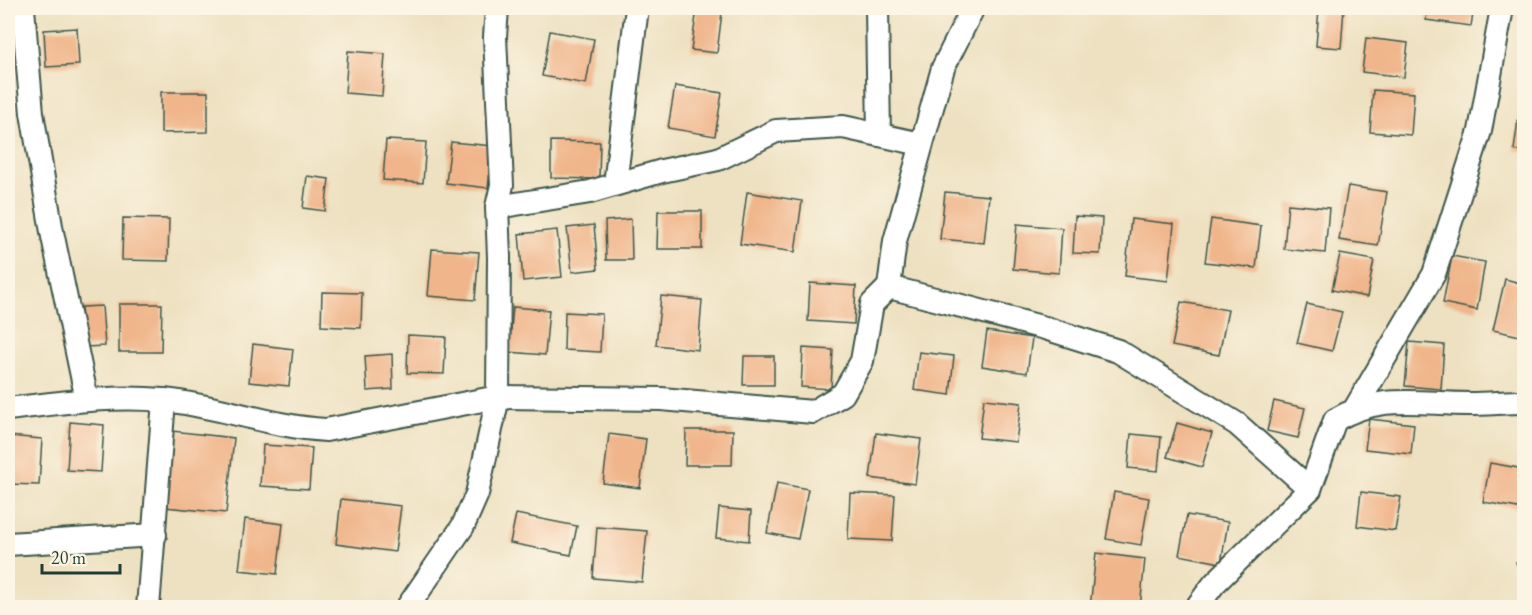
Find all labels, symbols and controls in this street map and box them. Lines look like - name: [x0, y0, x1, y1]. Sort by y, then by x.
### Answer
- scale bar: [42, 537, 120, 575]
- text: 20 m: [51, 546, 86, 569]

